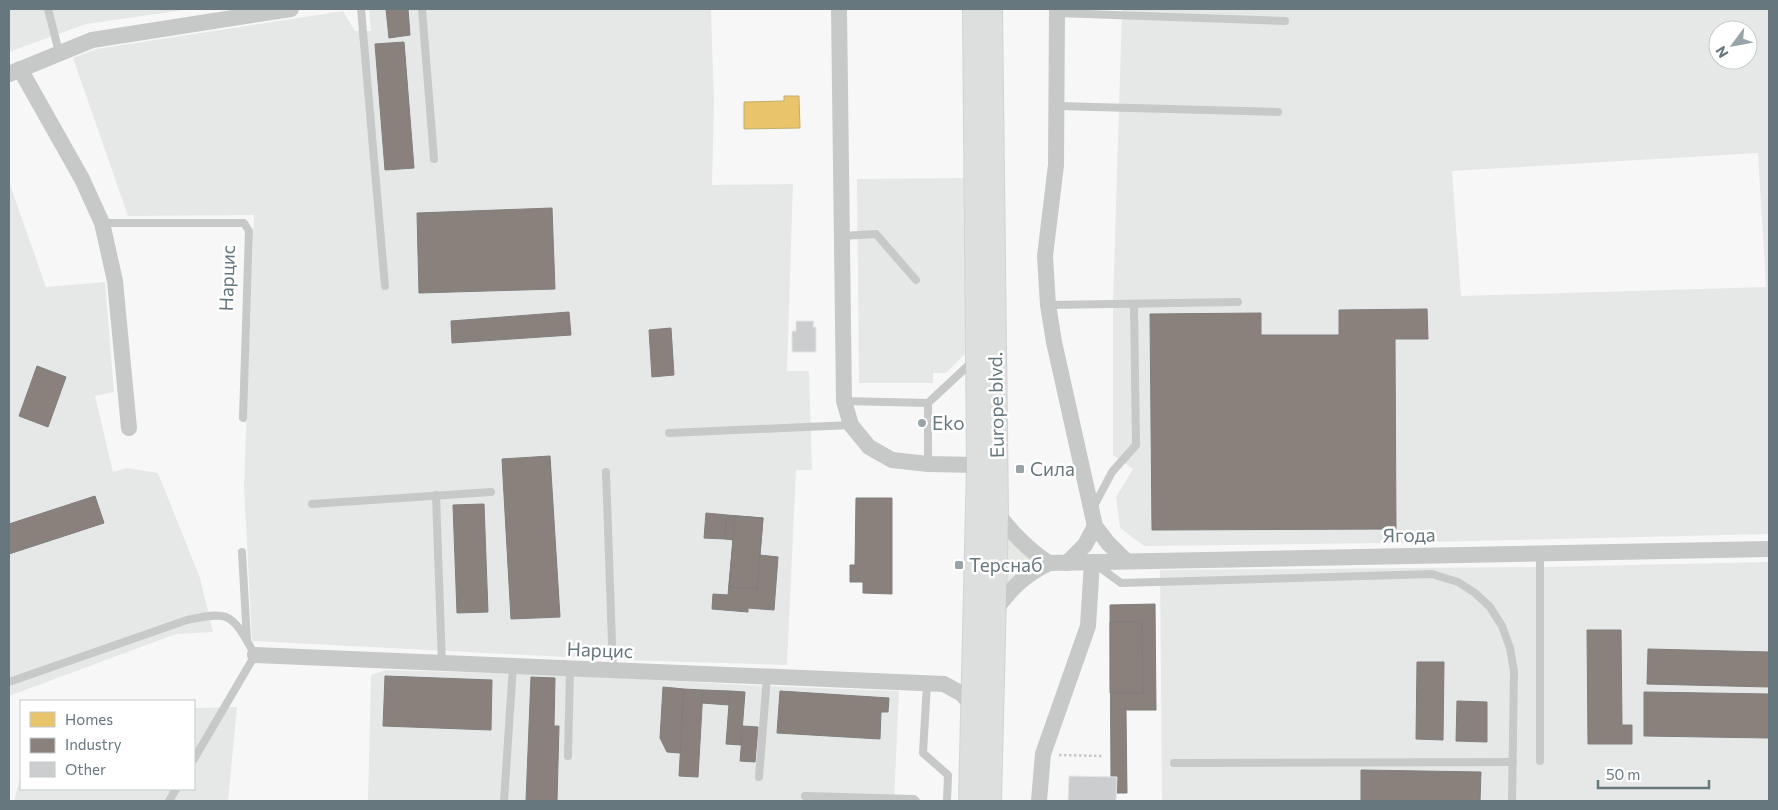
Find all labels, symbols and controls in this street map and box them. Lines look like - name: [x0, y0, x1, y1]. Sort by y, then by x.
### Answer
- north arrow: [1708, 20, 1758, 70]
- text: N: [1712, 43, 1732, 61]
- street label: Нарцис: [214, 244, 239, 312]
- street label: Europe blvd.: [983, 352, 1008, 458]
- place label: Eko: [932, 411, 965, 434]
- marker: Eko: [916, 417, 928, 429]
- place label: Сила: [1030, 457, 1075, 480]
- marker: Сила: [1014, 463, 1026, 475]
- street label: Ягода: [1382, 523, 1436, 546]
- place label: Терснаб: [969, 553, 1042, 576]
- marker: Терснаб: [953, 559, 965, 571]
- street label: Нарцис: [566, 637, 634, 662]
- legend: [20, 700, 195, 790]
- text: Homes: [65, 710, 113, 728]
- text: Industry: [65, 735, 122, 753]
- scale bar: [1598, 758, 1709, 790]
- text: Other: [65, 760, 106, 778]
- text: 50 m: [1606, 765, 1640, 783]

